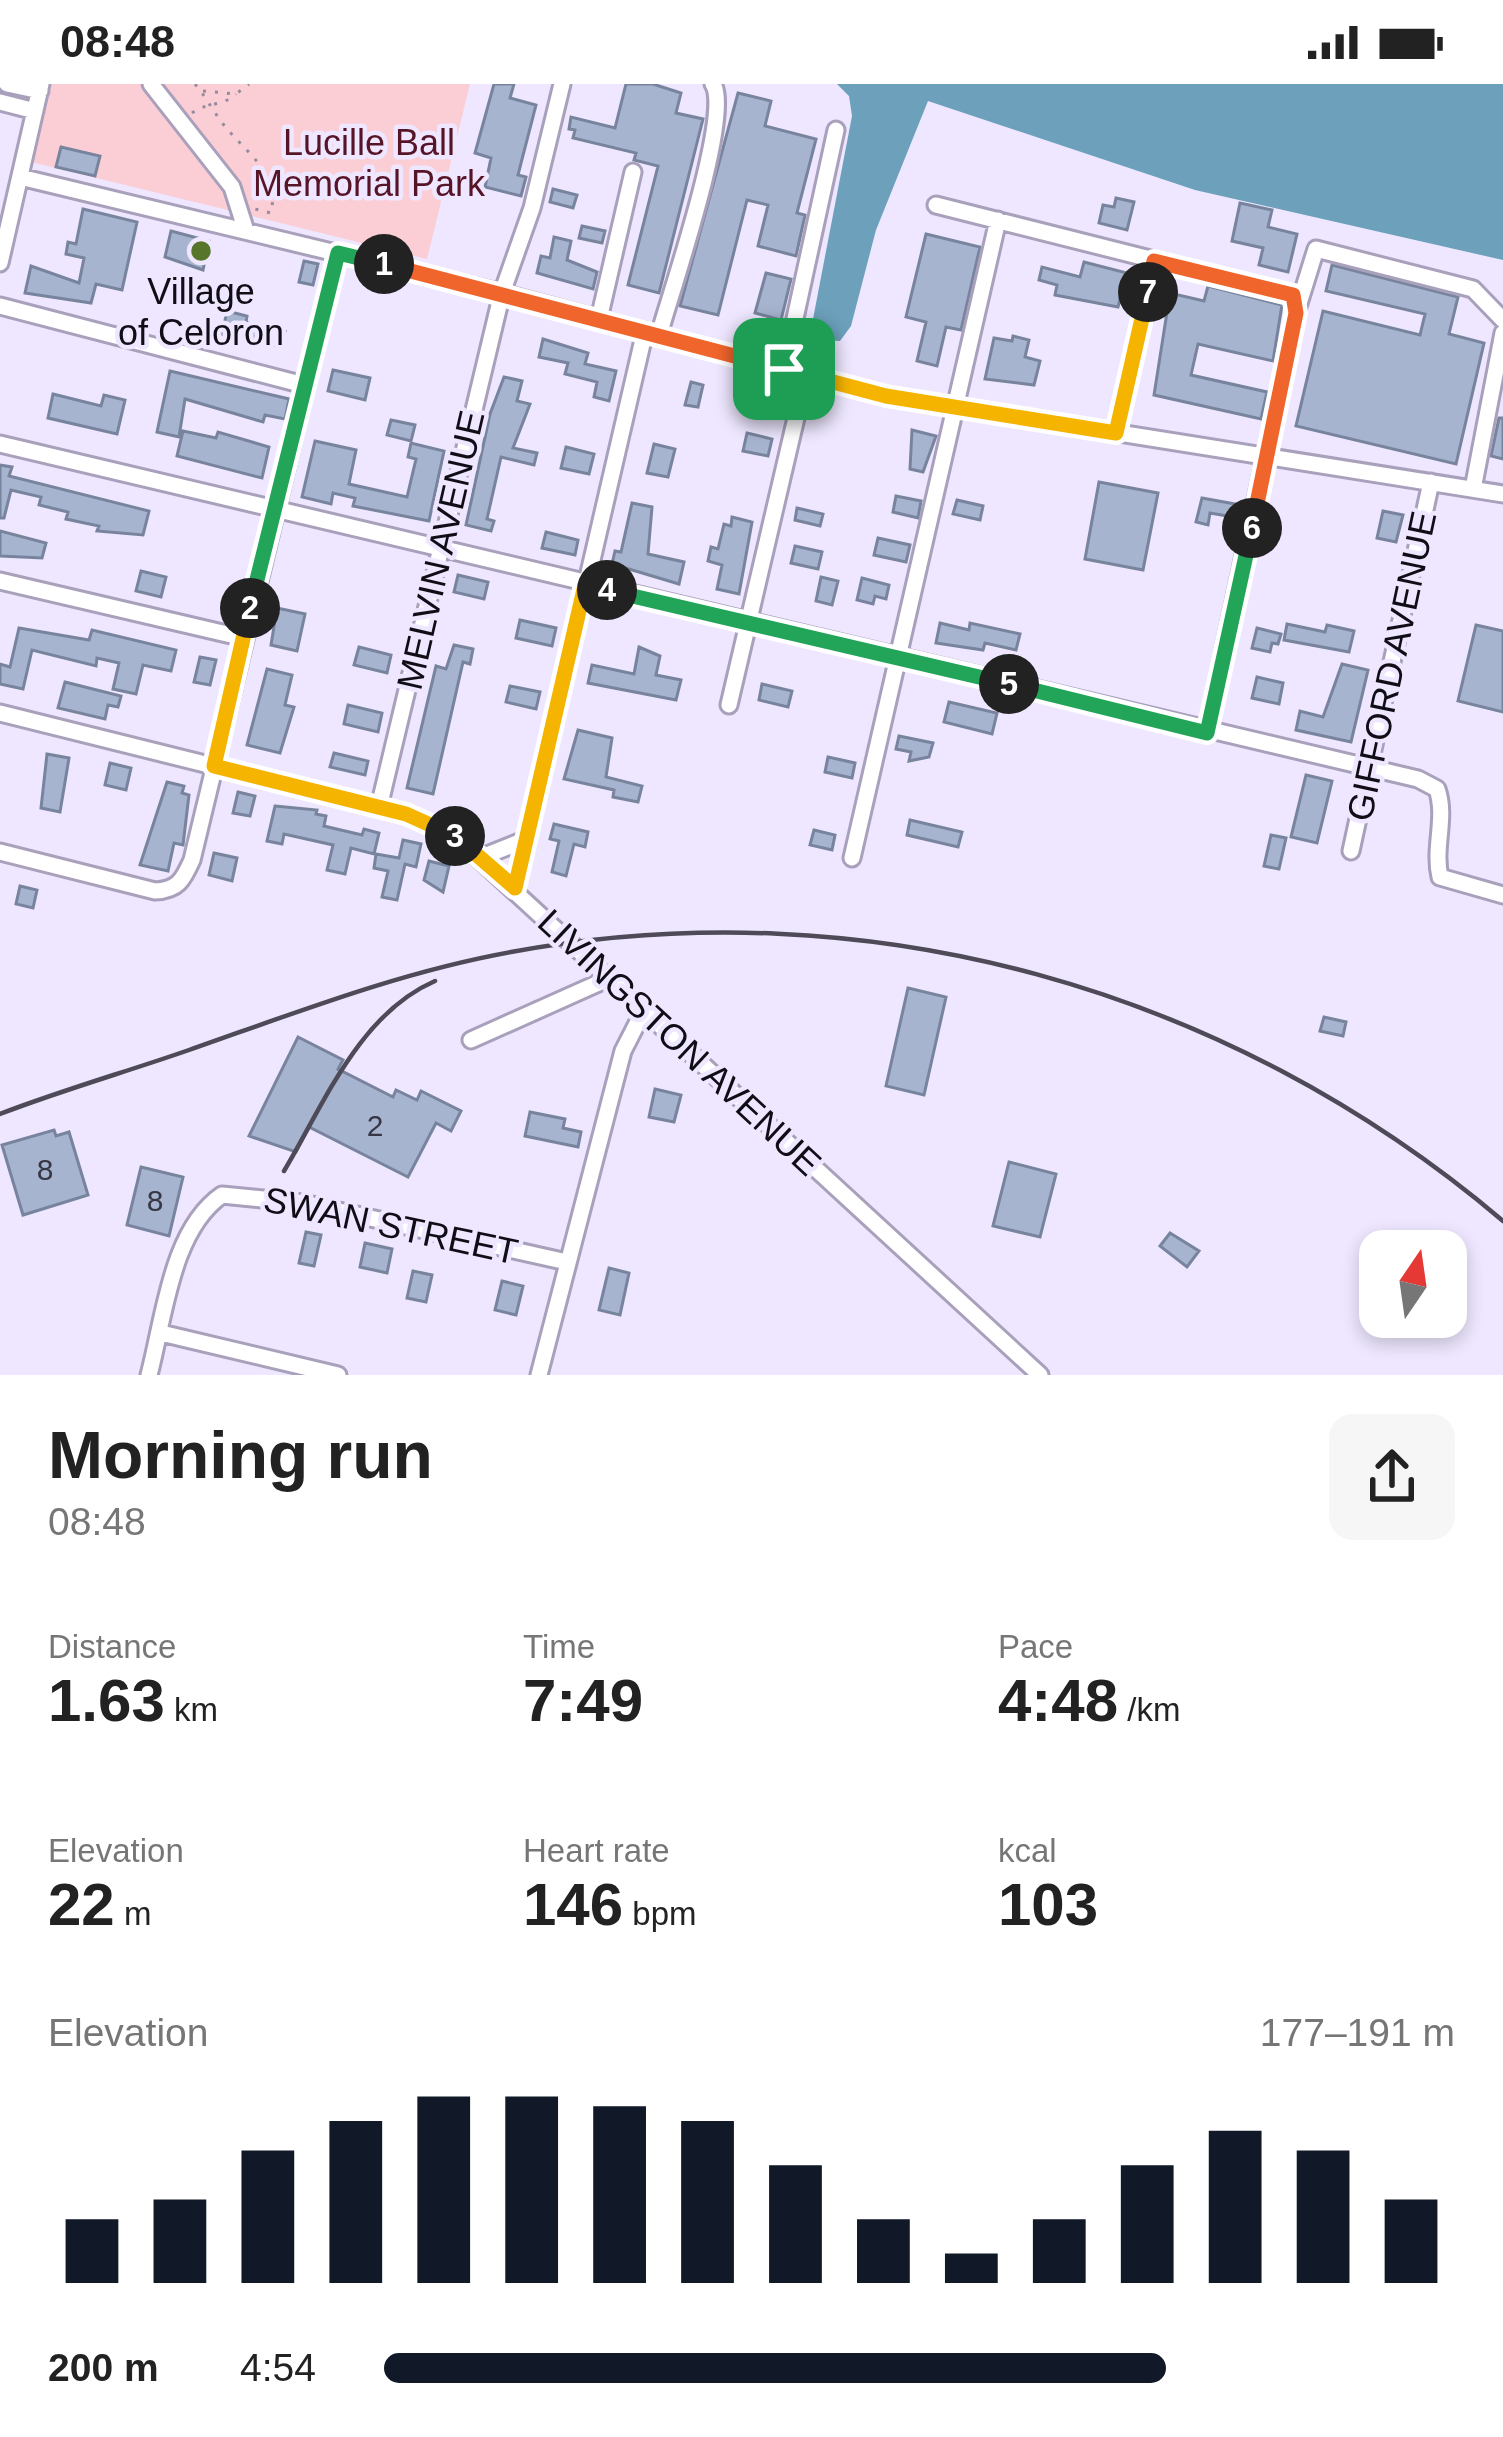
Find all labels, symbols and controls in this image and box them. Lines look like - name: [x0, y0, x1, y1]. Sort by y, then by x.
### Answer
- text: 08:48: [60, 16, 175, 67]
- park label: Lucille Ball Memorial Park: [253, 122, 486, 204]
- pin: 1: [354, 234, 414, 294]
- marker: Village of Celoron: [188, 238, 214, 264]
- text: 1: [375, 245, 393, 282]
- pin: 7: [1118, 262, 1178, 322]
- place label: Village of Celoron: [118, 271, 284, 353]
- text: 7: [1139, 273, 1157, 310]
- pin: [733, 318, 835, 420]
- icon: arrive: [751, 336, 817, 402]
- street label: MELVIN AVENUE: [388, 407, 492, 693]
- pin: 6: [1222, 498, 1282, 558]
- street label: GIFFORD AVENUE: [1339, 508, 1444, 825]
- text: 6: [1243, 509, 1261, 546]
- pin: 4: [577, 560, 637, 620]
- text: 4: [598, 571, 616, 608]
- pin: 2: [220, 578, 280, 638]
- text: 2: [241, 589, 259, 626]
- pin: 5: [979, 654, 1039, 714]
- text: 5: [1000, 665, 1018, 702]
- pin: 3: [425, 806, 485, 866]
- text: 3: [446, 817, 464, 854]
- street label: LIVINGSTON AVENUE: [530, 901, 829, 1184]
- house number: 2: [367, 1109, 383, 1142]
- house number: 8: [37, 1153, 53, 1186]
- street label: SWAN STREET: [260, 1179, 522, 1272]
- house number: 8: [147, 1184, 163, 1217]
- north arrow: [1359, 1230, 1467, 1338]
- map controls: [1359, 1230, 1467, 1338]
- button: share: [1329, 1414, 1455, 1540]
- text: Morning run: [48, 1418, 433, 1492]
- text: 08:48: [48, 1500, 146, 1543]
- text: Distance: [48, 1628, 176, 1665]
- text: Time: [523, 1628, 595, 1665]
- text: Pace: [998, 1628, 1073, 1665]
- text: 1.63: [48, 1667, 165, 1734]
- text: 7:49: [523, 1667, 643, 1734]
- text: 4:48: [998, 1667, 1118, 1734]
- text: km: [165, 1691, 218, 1728]
- text: /km: [1118, 1691, 1180, 1728]
- text: Elevation: [48, 1832, 184, 1869]
- text: Heart rate: [523, 1832, 670, 1869]
- text: kcal: [998, 1832, 1057, 1869]
- text: 22: [48, 1871, 115, 1938]
- text: 146: [523, 1871, 623, 1938]
- text: 103: [998, 1871, 1098, 1938]
- text: m: [115, 1895, 151, 1932]
- text: bpm: [623, 1895, 696, 1932]
- text: Elevation: [48, 2011, 208, 2054]
- text: 177–191 m: [1260, 2011, 1455, 2054]
- text: 200 m: [48, 2346, 159, 2389]
- text: 4:54: [240, 2346, 316, 2389]

